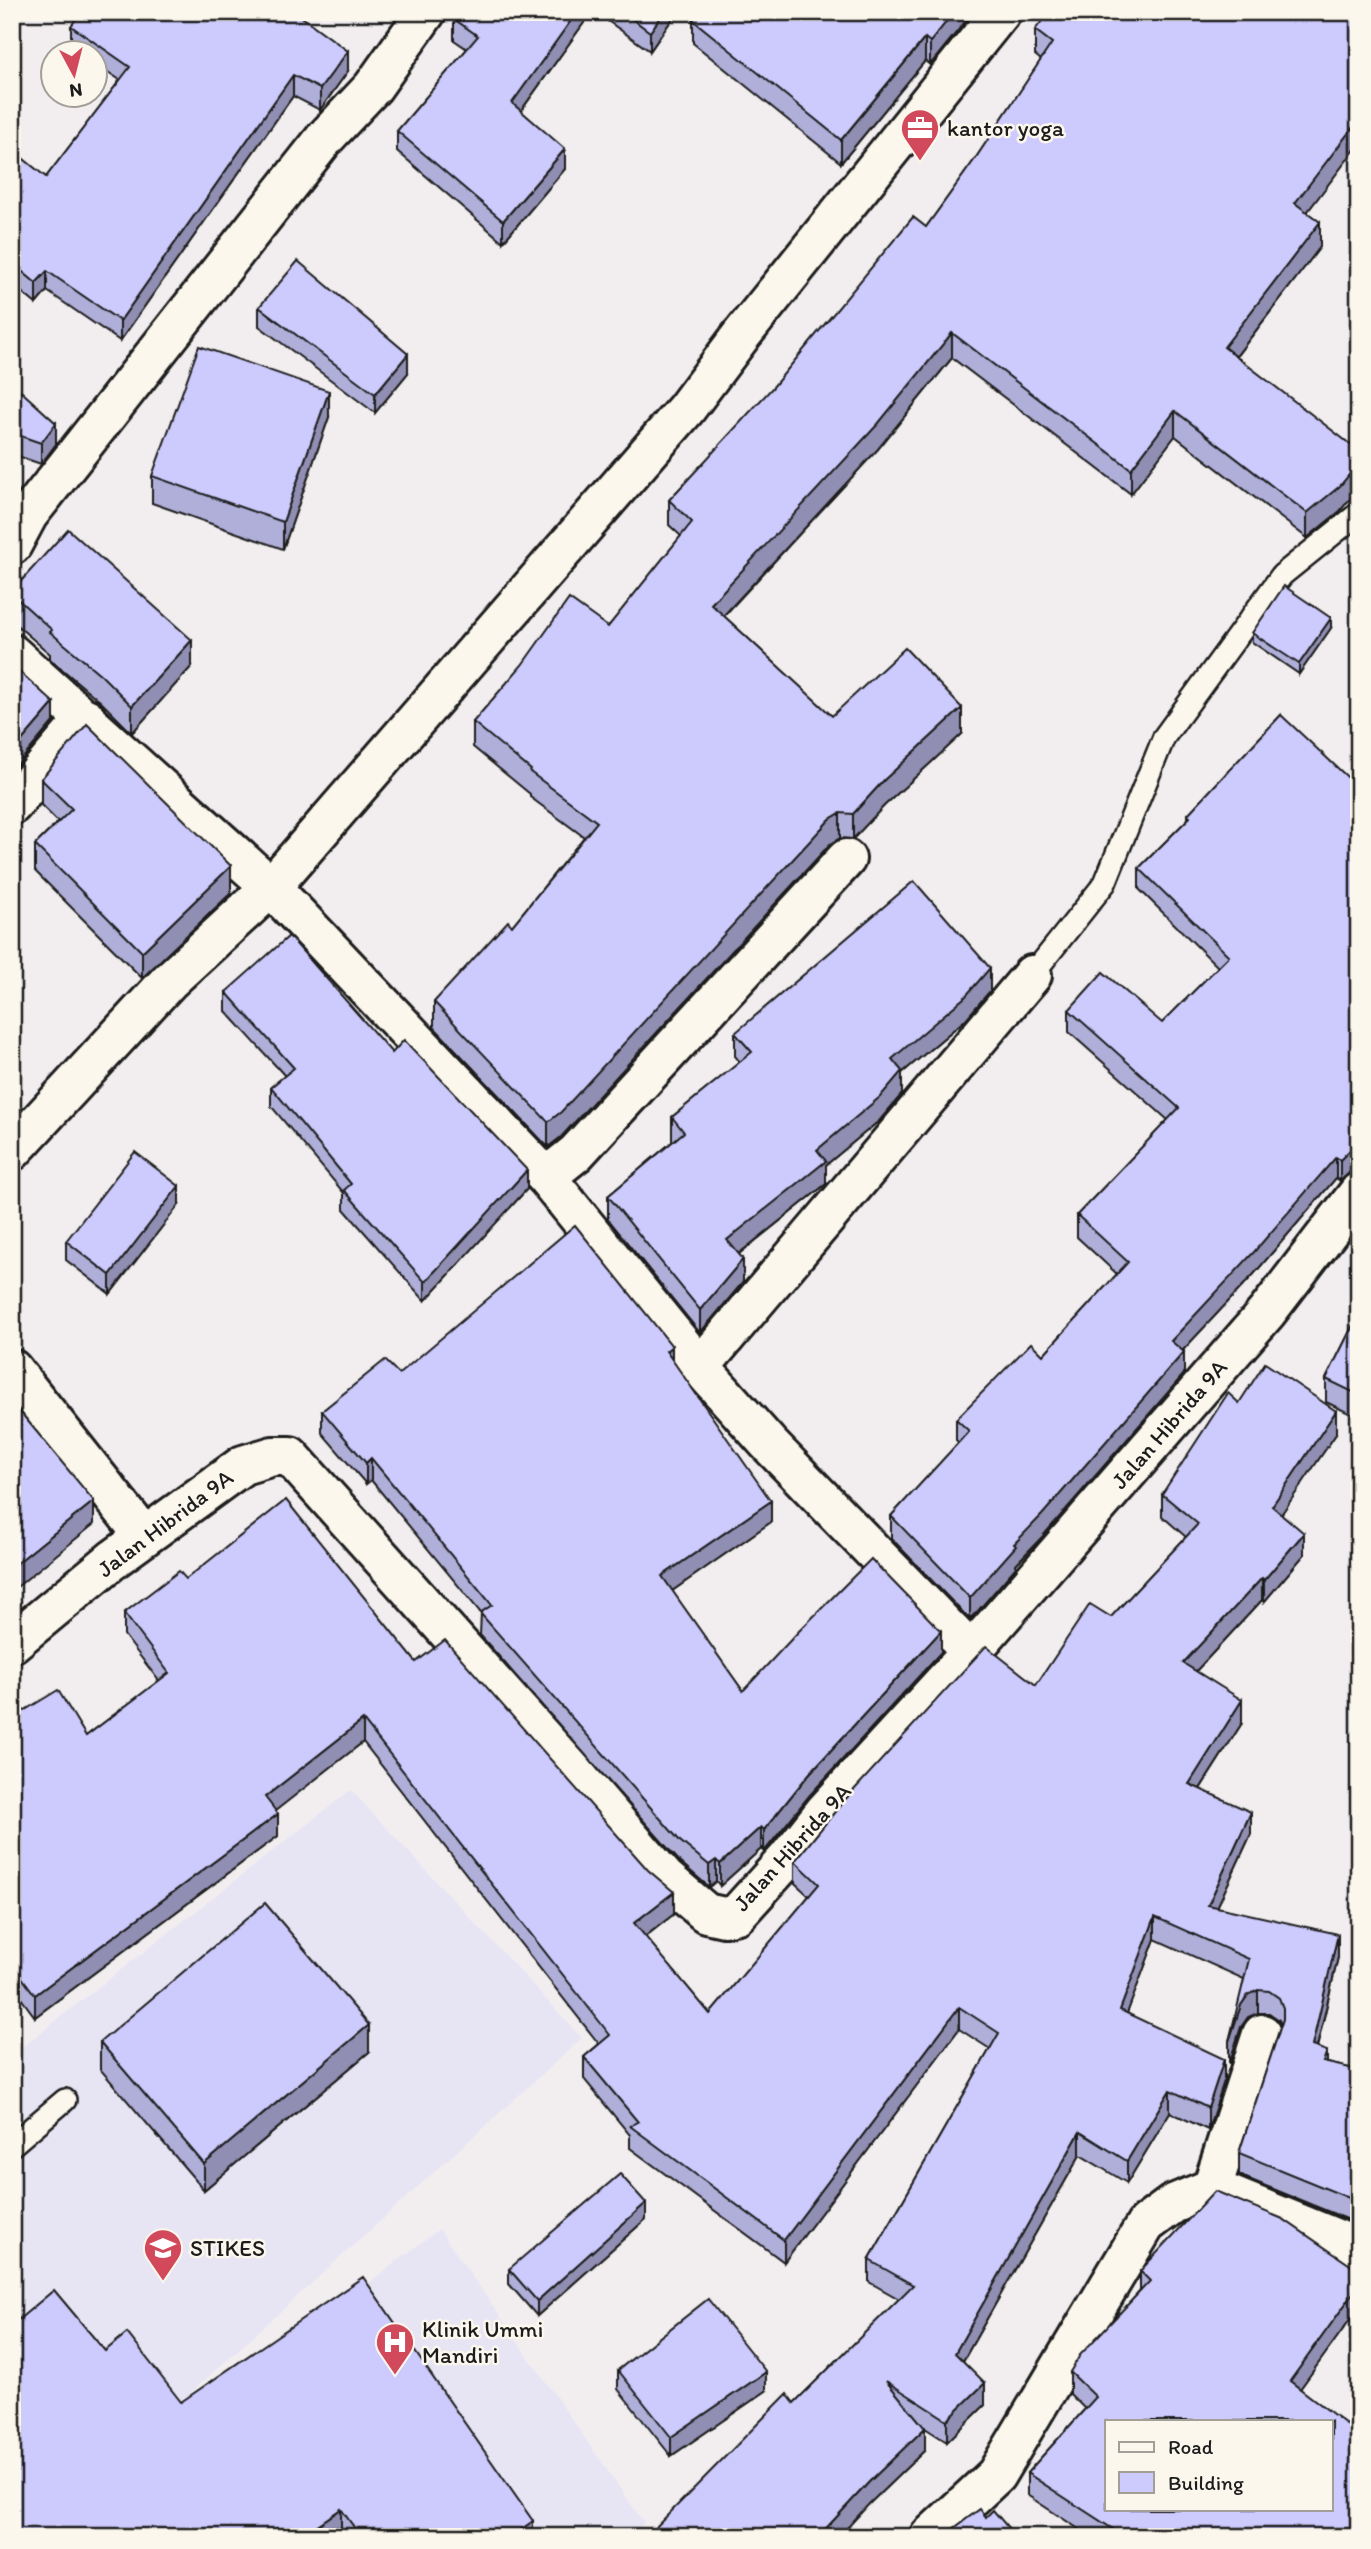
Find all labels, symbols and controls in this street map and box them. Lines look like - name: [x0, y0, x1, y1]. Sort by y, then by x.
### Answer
- north arrow: [38, 38, 108, 108]
- text: N: [68, 78, 84, 103]
- office icon: kantor yoga: [899, 107, 941, 162]
- place label: kantor yoga: [947, 114, 1064, 142]
- street label: Jalan Hibrida 9A: [1105, 1353, 1233, 1494]
- street label: Jalan Hibrida 9A: [92, 1463, 238, 1583]
- street label: Jalan Hibrida 9A: [727, 1777, 857, 1917]
- school or university icon: STIKES: [142, 2227, 184, 2282]
- place label: STIKES: [190, 2234, 265, 2262]
- place label: Klinik Ummi Mandiri: [422, 2315, 543, 2369]
- hospital icon: Klinik Ummi Mandiri: [374, 2321, 416, 2376]
- legend: [1105, 2420, 1332, 2510]
- text: Road: [1168, 2434, 1214, 2459]
- text: Building: [1168, 2470, 1244, 2495]

